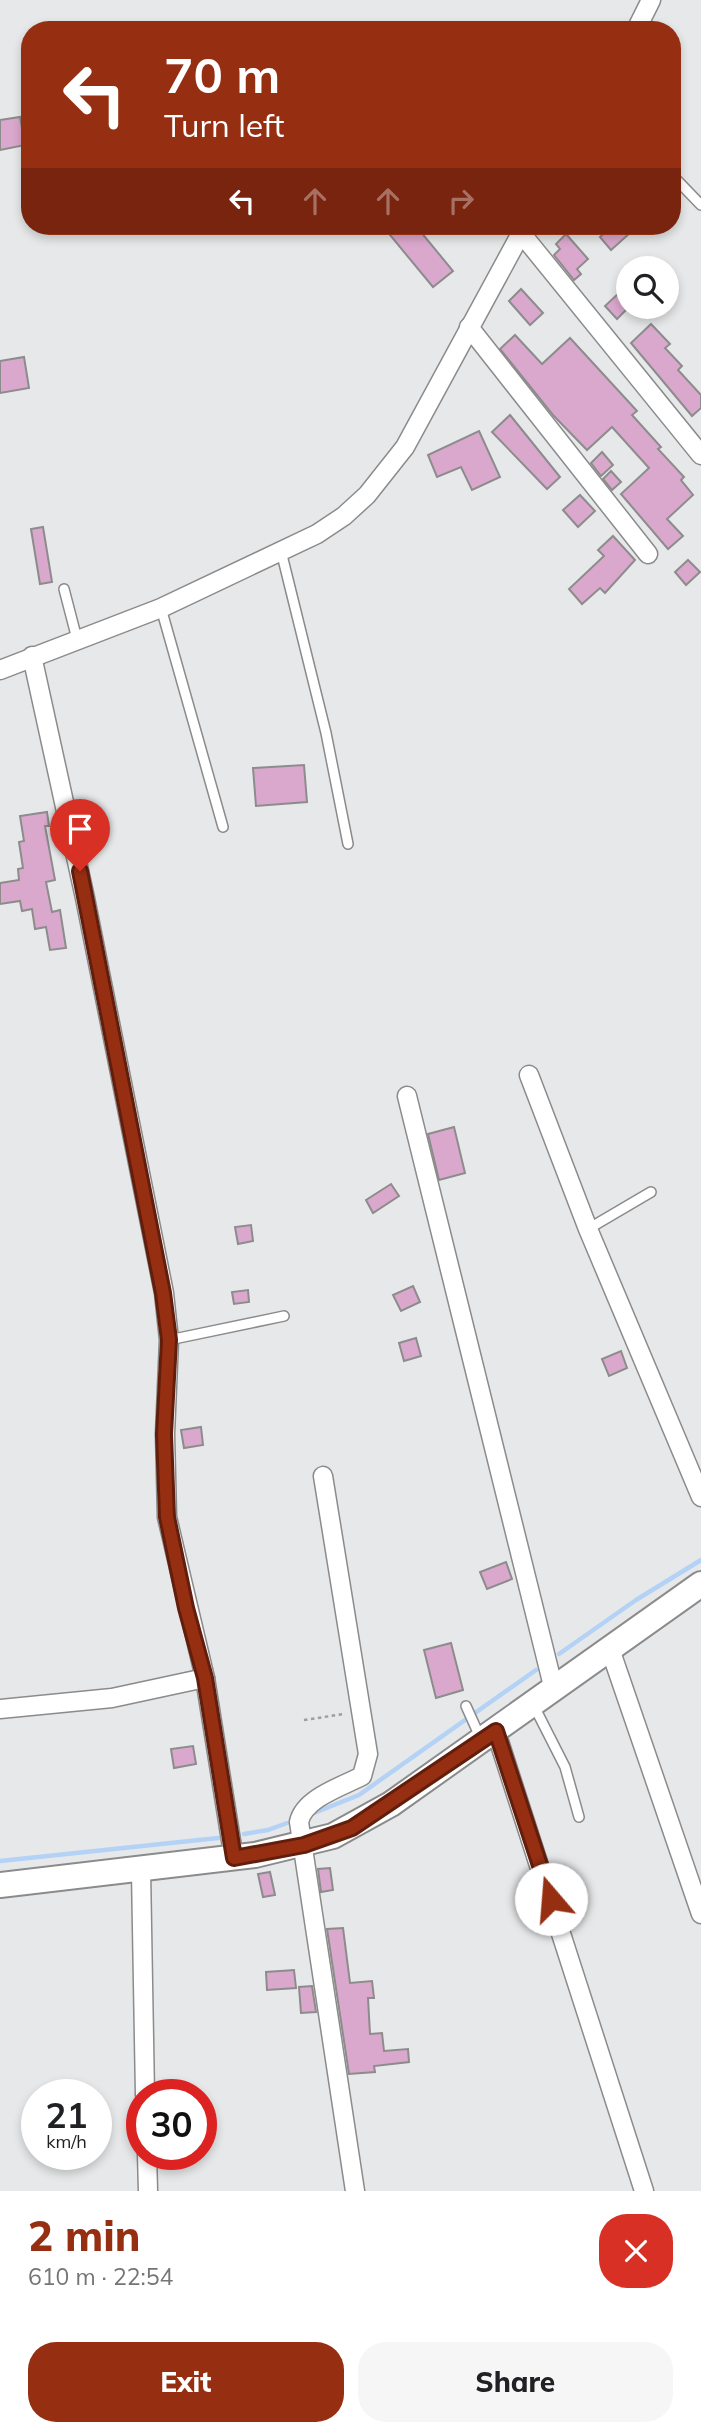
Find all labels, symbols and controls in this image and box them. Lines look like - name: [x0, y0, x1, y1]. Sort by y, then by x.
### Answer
- text: 70 m: [164, 44, 280, 105]
- icon: left: [49, 49, 140, 140]
- text: Turn left: [164, 105, 284, 145]
- icon: left: [223, 182, 261, 220]
- icon: ahead: [296, 182, 334, 220]
- icon: ahead: [369, 182, 407, 220]
- icon: right: [442, 182, 480, 220]
- map controls: [616, 256, 679, 319]
- button: search: [616, 256, 679, 319]
- pin: [50, 799, 110, 871]
- icon: arrive: [61, 810, 99, 848]
- position arrow: [514, 1862, 588, 1936]
- speed limit sign: 30: [126, 2079, 217, 2170]
- text: 21: [45, 2093, 88, 2137]
- text: km/h: [46, 2130, 87, 2153]
- text: 2 min: [28, 2209, 141, 2262]
- button: close: [599, 2214, 673, 2288]
- text: 610 m · 22:54: [28, 2262, 173, 2291]
- button: Exit: [28, 2342, 344, 2422]
- button: Share: [358, 2342, 673, 2422]

